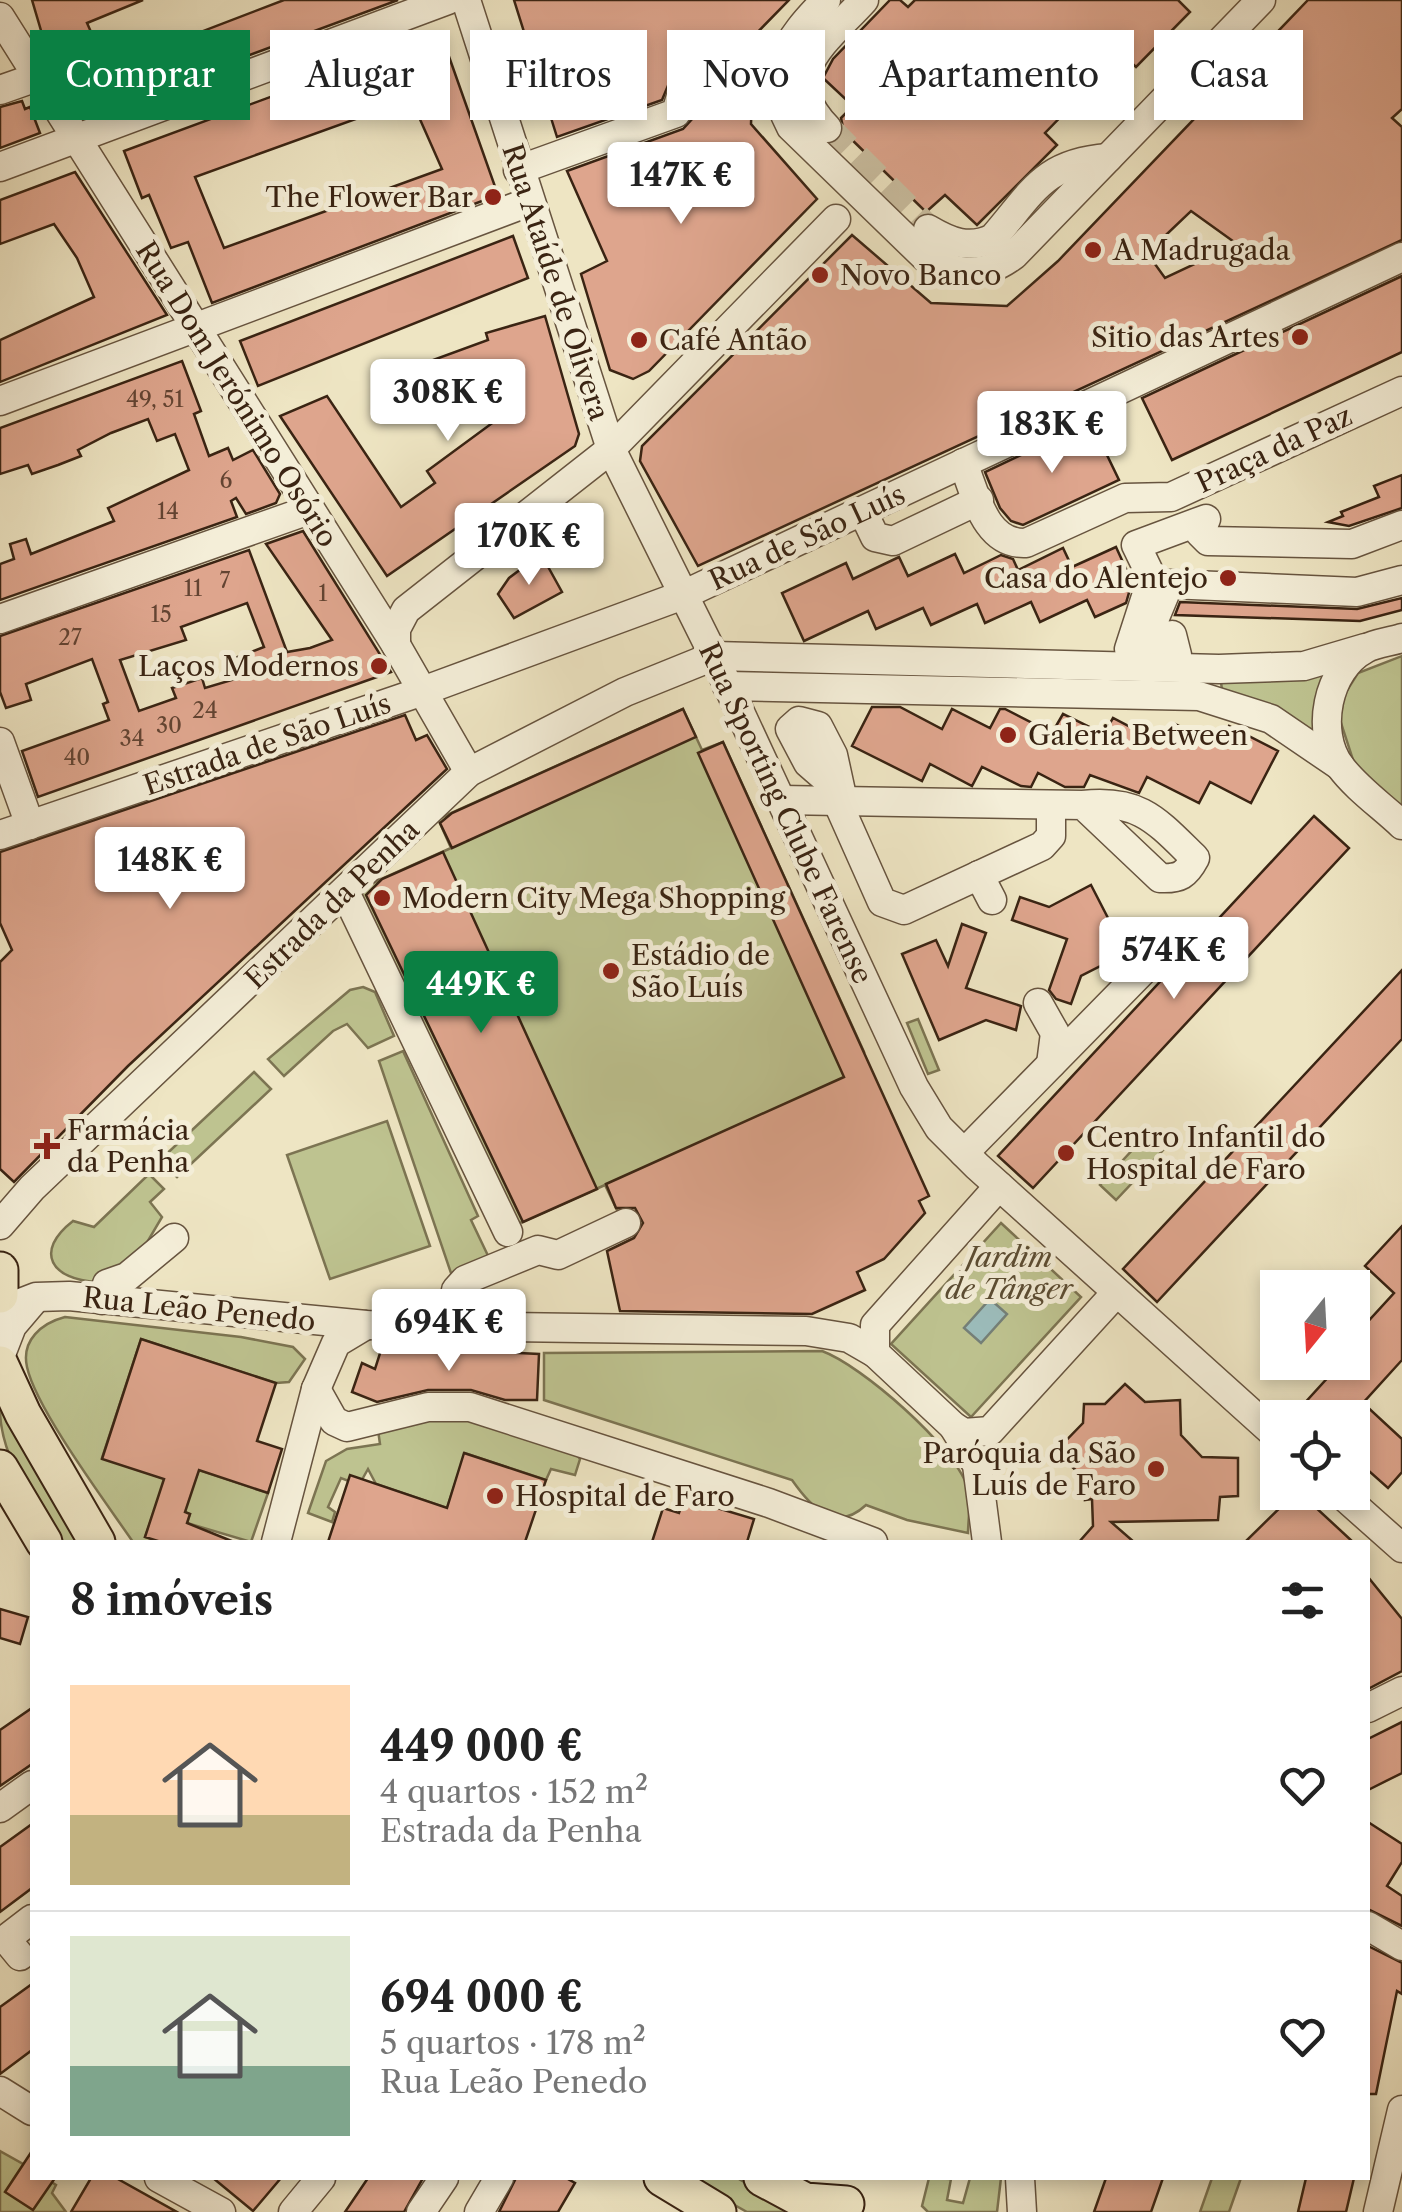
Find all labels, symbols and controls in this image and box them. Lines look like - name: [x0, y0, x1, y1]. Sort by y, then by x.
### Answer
- chip: Comprar: [30, 30, 250, 120]
- chip: Alugar: [270, 30, 450, 120]
- chip: Filtros: [470, 30, 647, 120]
- chip: Novo: [667, 30, 825, 120]
- chip: Apartamento: [845, 30, 1134, 120]
- chip: Casa: [1154, 30, 1303, 120]
- street label: Rua Ataíde de Olivera: [495, 140, 617, 425]
- pin: 147K €: [600, 142, 762, 227]
- text: 147K €: [629, 155, 733, 194]
- place label: The Flower Bar: [266, 180, 473, 214]
- marker: The Flower Bar: [482, 186, 504, 208]
- place label: A Madrugada: [1112, 233, 1291, 267]
- street label: Rua Dom Jerónimo Osório: [129, 235, 345, 553]
- marker: A Madrugada: [1082, 239, 1104, 261]
- place label: Novo Banco: [840, 258, 1002, 292]
- marker: Novo Banco: [809, 264, 831, 286]
- place label: Sitio das Artes: [1091, 320, 1280, 354]
- place label: Café Antão: [659, 323, 807, 357]
- marker: Sitio das Artes: [1289, 326, 1311, 348]
- marker: Café Antão: [628, 329, 650, 351]
- pin: 308K €: [367, 359, 529, 444]
- text: 308K €: [392, 372, 504, 411]
- house number: 49, 51: [126, 386, 184, 413]
- pin: 183K €: [971, 391, 1133, 476]
- street label: Praça da Paz: [1191, 398, 1357, 500]
- text: 183K €: [999, 404, 1105, 443]
- house number: 6: [220, 467, 233, 494]
- street label: Rua de São Luís: [704, 477, 910, 597]
- house number: 14: [157, 498, 179, 525]
- pin: 170K €: [448, 503, 610, 588]
- text: 170K €: [477, 516, 581, 555]
- place label: Casa do Alentejo: [984, 561, 1208, 595]
- house number: 7: [220, 567, 231, 594]
- marker: Casa do Alentejo: [1217, 567, 1239, 589]
- house number: 11: [184, 575, 202, 602]
- house number: 1: [318, 580, 328, 607]
- house number: 15: [150, 601, 172, 628]
- house number: 27: [58, 624, 82, 651]
- street label: Rua Sporting Clube Farense: [692, 637, 880, 989]
- place label: Laços Modernos: [138, 649, 359, 683]
- marker: Laços Modernos: [368, 655, 390, 677]
- street label: Estrada de São Luís: [139, 686, 395, 802]
- house number: 24: [192, 697, 218, 724]
- house number: 30: [156, 712, 182, 739]
- place label: Galeria Between: [1028, 718, 1248, 752]
- marker: Galeria Between: [997, 724, 1019, 746]
- house number: 34: [120, 725, 144, 752]
- house number: 40: [64, 744, 90, 771]
- street label: Estrada da Penha: [238, 812, 426, 996]
- pin: 148K €: [89, 827, 251, 912]
- text: 148K €: [117, 840, 223, 879]
- place label: Modern City Mega Shopping: [402, 881, 785, 915]
- marker: Modern City Mega Shopping: [371, 887, 393, 909]
- pin: 574K €: [1093, 917, 1255, 1002]
- text: 574K €: [1121, 930, 1227, 969]
- place label: Estádio de São Luís: [631, 938, 770, 1004]
- pin: 449K €: [400, 951, 562, 1036]
- marker: Estádio de São Luís: [600, 960, 622, 982]
- text: 449K €: [426, 964, 536, 1003]
- place label: Farmácia da Penha: [67, 1113, 190, 1179]
- place label: Centro Infantil do Hospital de Faro: [1086, 1120, 1326, 1186]
- marker: Farmácia da Penha: [36, 1135, 58, 1157]
- marker: Centro Infantil do Hospital de Faro: [1055, 1142, 1077, 1164]
- park label: Jardim de Tânger: [945, 1240, 1075, 1306]
- north arrow: [1260, 1270, 1370, 1380]
- map controls: [1260, 1270, 1370, 1510]
- street label: Rua Leão Penedo: [81, 1280, 317, 1338]
- pin: 694K €: [368, 1289, 530, 1374]
- text: 694K €: [394, 1302, 504, 1341]
- button: locate: [1260, 1400, 1370, 1510]
- place label: Paróquia da São Luís de Faro: [922, 1436, 1136, 1502]
- marker: Paróquia da São Luís de Faro: [1145, 1458, 1167, 1480]
- place label: Hospital de Faro: [515, 1479, 735, 1513]
- marker: Hospital de Faro: [484, 1485, 506, 1507]
- icon: filters: [1275, 1573, 1330, 1628]
- text: 8 imóveis: [70, 1574, 273, 1626]
- text: 449 000 €: [380, 1720, 583, 1772]
- icon: home: [150, 1725, 270, 1845]
- icon: heart: [1275, 1758, 1330, 1813]
- text: 4 quartos · 152 m²: [380, 1772, 648, 1811]
- text: Estrada da Penha: [380, 1811, 642, 1850]
- text: 694 000 €: [380, 1971, 583, 2023]
- icon: home: [150, 1976, 270, 2096]
- icon: heart: [1275, 2009, 1330, 2064]
- text: 5 quartos · 178 m²: [380, 2023, 646, 2062]
- text: Rua Leão Penedo: [380, 2062, 647, 2101]

